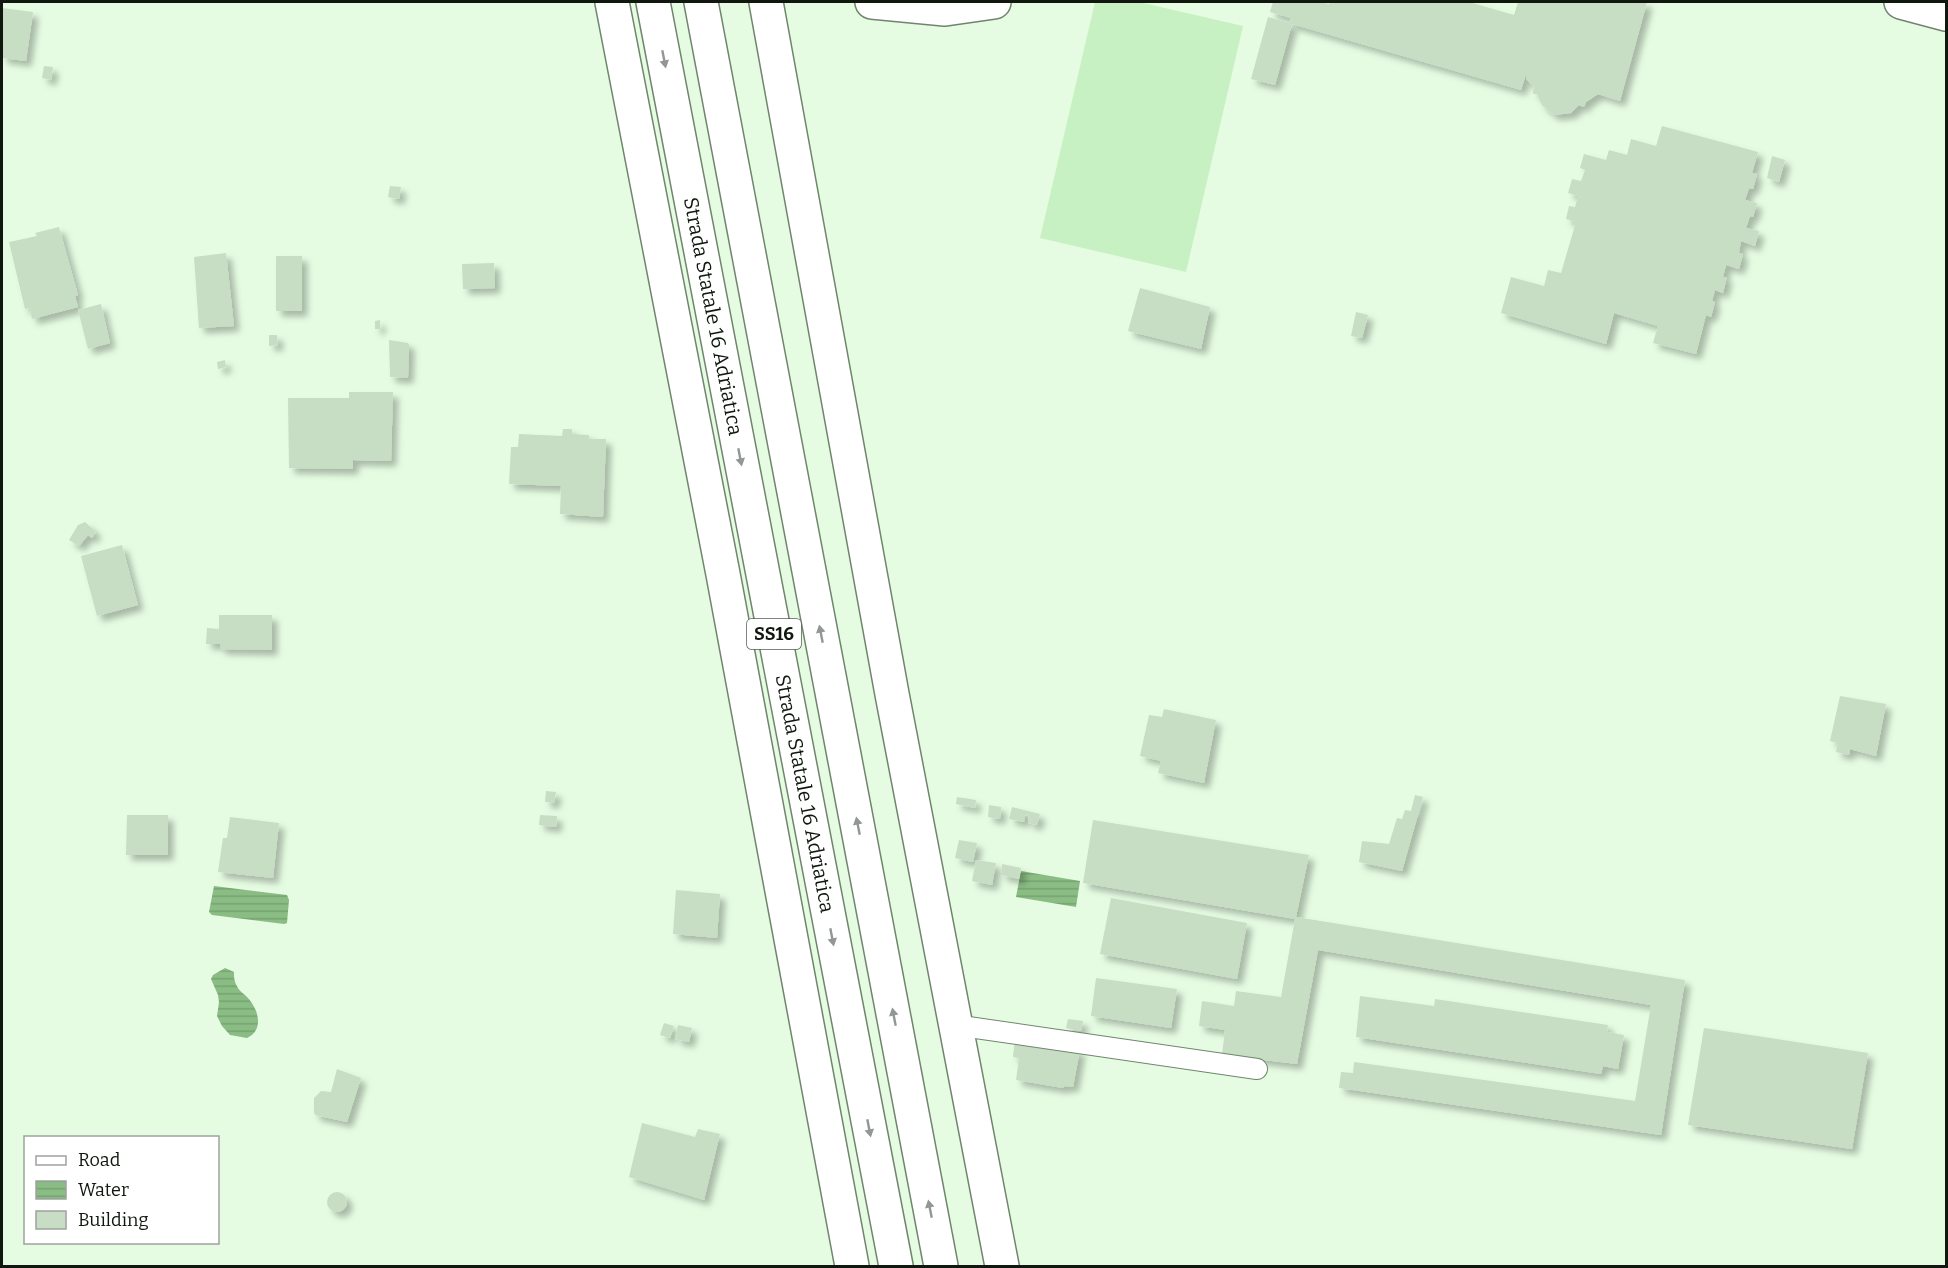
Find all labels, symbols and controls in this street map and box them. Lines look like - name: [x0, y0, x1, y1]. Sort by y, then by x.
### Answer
- one-way arrow: [660, 50, 669, 69]
- street label: Strada Statale 16 Adriatica: [679, 195, 748, 437]
- one-way arrow: [736, 447, 745, 466]
- road number: SS16: [747, 619, 801, 649]
- one-way arrow: [816, 625, 825, 644]
- street label: Strada Statale 16 Adriatica: [771, 672, 840, 915]
- one-way arrow: [853, 816, 862, 835]
- one-way arrow: [828, 928, 837, 947]
- one-way arrow: [889, 1008, 898, 1027]
- one-way arrow: [865, 1119, 874, 1138]
- legend: [24, 1136, 219, 1244]
- text: Road: [78, 1149, 121, 1171]
- text: Water: [78, 1179, 129, 1201]
- one-way arrow: [925, 1199, 934, 1218]
- text: Building: [78, 1209, 149, 1231]

